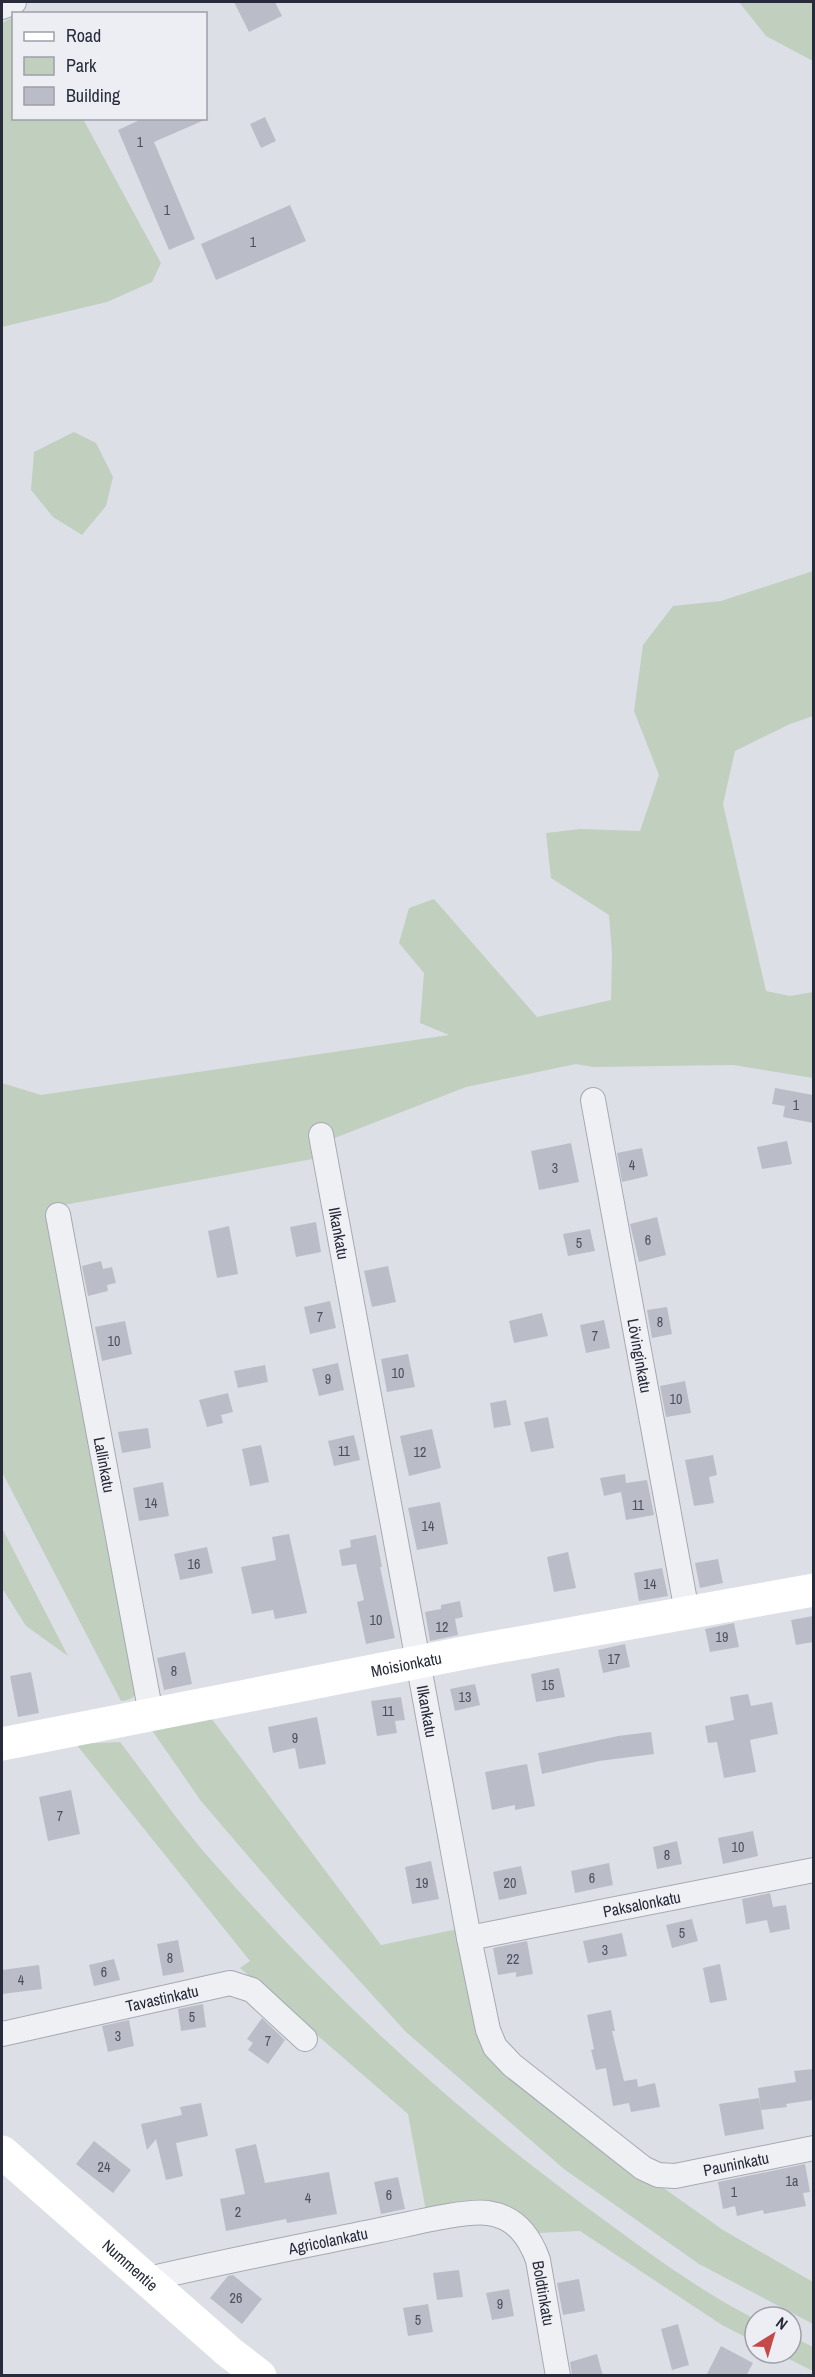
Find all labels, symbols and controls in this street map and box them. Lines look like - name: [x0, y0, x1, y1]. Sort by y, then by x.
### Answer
- legend: [12, 12, 207, 120]
- text: Road: [66, 23, 101, 48]
- text: Park: [66, 53, 97, 78]
- text: Building: [66, 83, 121, 108]
- house number: 1: [137, 133, 144, 151]
- house number: 1: [164, 201, 171, 219]
- house number: 1: [250, 233, 257, 251]
- house number: 1: [793, 1096, 800, 1114]
- house number: 4: [629, 1156, 636, 1174]
- house number: 3: [552, 1159, 558, 1177]
- street label: Ilkankatu: [324, 1206, 355, 1261]
- house number: 6: [645, 1231, 651, 1249]
- house number: 5: [576, 1234, 582, 1252]
- house number: 7: [317, 1308, 323, 1326]
- house number: 8: [657, 1313, 663, 1331]
- street label: Lövinginkatu: [622, 1317, 658, 1395]
- house number: 7: [592, 1327, 598, 1345]
- house number: 10: [108, 1332, 120, 1350]
- house number: 10: [392, 1364, 404, 1382]
- house number: 9: [325, 1370, 331, 1388]
- house number: 10: [670, 1390, 682, 1408]
- street label: Lallinkatu: [89, 1435, 120, 1494]
- house number: 11: [338, 1442, 351, 1460]
- house number: 12: [414, 1443, 426, 1461]
- house number: 14: [145, 1494, 158, 1512]
- house number: 11: [632, 1496, 645, 1514]
- house number: 14: [422, 1517, 435, 1535]
- house number: 16: [188, 1555, 200, 1573]
- house number: 14: [644, 1575, 657, 1593]
- house number: 10: [370, 1611, 382, 1629]
- house number: 12: [436, 1618, 448, 1636]
- house number: 19: [716, 1628, 728, 1646]
- street label: Moisionkatu: [369, 1647, 443, 1682]
- house number: 17: [608, 1650, 620, 1668]
- house number: 8: [171, 1662, 177, 1680]
- house number: 15: [542, 1676, 554, 1694]
- street label: Ilkankatu: [412, 1683, 443, 1739]
- house number: 13: [459, 1688, 471, 1706]
- house number: 11: [382, 1702, 395, 1720]
- house number: 9: [292, 1729, 298, 1747]
- house number: 7: [57, 1807, 63, 1825]
- house number: 10: [732, 1838, 744, 1856]
- house number: 8: [664, 1846, 670, 1864]
- house number: 6: [589, 1869, 595, 1887]
- house number: 19: [416, 1874, 428, 1892]
- house number: 20: [504, 1874, 516, 1892]
- street label: Paksalonkatu: [601, 1886, 682, 1922]
- house number: 5: [679, 1924, 685, 1942]
- house number: 3: [602, 1941, 608, 1959]
- house number: 8: [167, 1949, 173, 1967]
- house number: 22: [507, 1950, 519, 1968]
- house number: 6: [101, 1963, 107, 1981]
- house number: 4: [18, 1971, 25, 1989]
- street label: Tavastinkatu: [124, 1979, 201, 2017]
- house number: 5: [189, 2008, 195, 2026]
- house number: 3: [115, 2027, 121, 2045]
- house number: 7: [265, 2032, 271, 2050]
- street label: Pauninkatu: [701, 2146, 771, 2181]
- house number: 24: [98, 2158, 111, 2176]
- house number: 1a: [786, 2172, 799, 2190]
- house number: 1: [731, 2183, 738, 2201]
- house number: 6: [386, 2186, 392, 2204]
- house number: 4: [305, 2189, 312, 2207]
- house number: 2: [235, 2203, 241, 2221]
- street label: Agricolankatu: [286, 2222, 370, 2260]
- street label: Nummentie: [98, 2234, 163, 2296]
- street label: Boldtinkatu: [527, 2259, 560, 2327]
- house number: 26: [230, 2289, 242, 2307]
- house number: 9: [497, 2295, 503, 2313]
- north arrow: [743, 2305, 803, 2365]
- house number: 5: [415, 2311, 421, 2329]
- text: N: [772, 2311, 792, 2335]

